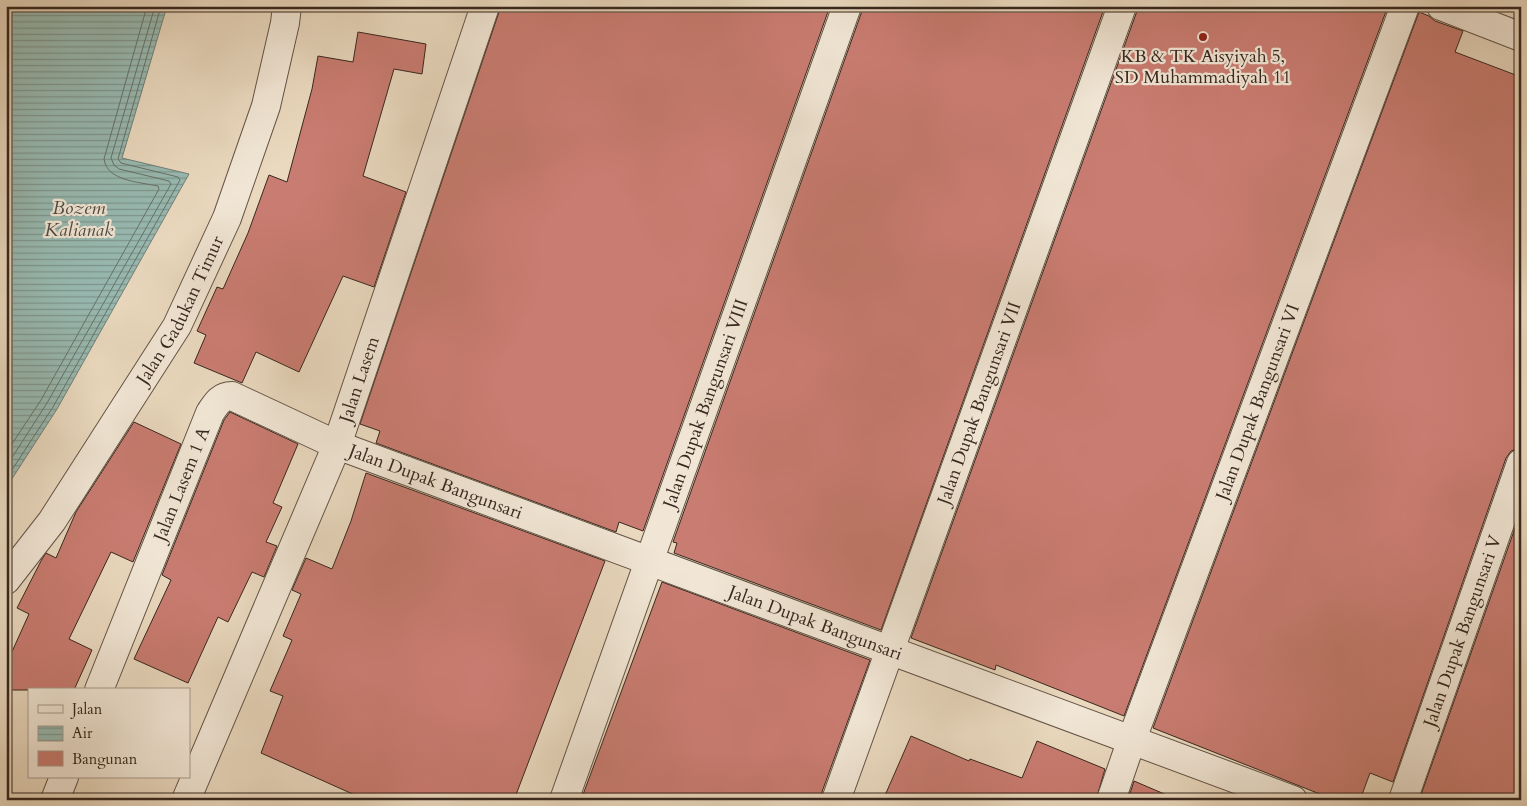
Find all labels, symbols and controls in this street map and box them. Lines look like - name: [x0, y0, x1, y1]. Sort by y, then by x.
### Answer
- marker: KB & TK Aisyiyah 5, SD Muhammadiyah 11: [1197, 31, 1209, 43]
- place label: KB & TK Aisyiyah 5, SD Muhammadiyah 11: [1115, 44, 1291, 90]
- water label: Bozem Kalianak: [45, 195, 114, 243]
- street label: Jalan Gadukan Timur: [129, 231, 230, 392]
- street label: Jalan Dupak Bangunsari VIII: [656, 296, 754, 514]
- street label: Jalan Dupak Bangunsari VII: [930, 298, 1027, 511]
- street label: Jalan Dupak Bangunsari VI: [1208, 300, 1305, 507]
- street label: Jalan Lasem: [332, 332, 385, 429]
- street label: Jalan Lasem 1 A: [146, 423, 216, 548]
- street label: Jalan Dupak Bangunsari: [343, 437, 526, 525]
- street label: Jalan Dupak Bangunsari V: [1416, 531, 1508, 733]
- street label: Jalan Dupak Bangunsari: [722, 578, 906, 666]
- legend: [28, 688, 190, 778]
- text: Jalan: [70, 699, 103, 719]
- text: Air: [72, 723, 93, 743]
- text: Bangunan: [72, 749, 138, 769]

